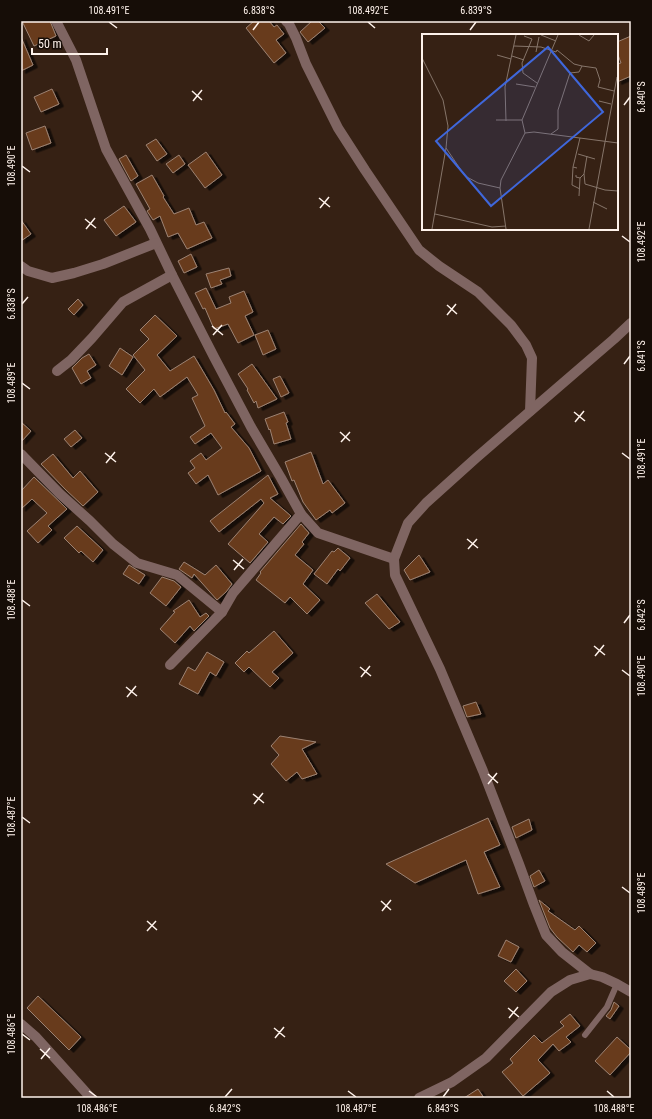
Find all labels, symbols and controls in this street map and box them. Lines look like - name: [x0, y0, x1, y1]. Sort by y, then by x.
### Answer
- text: 108.491°E: [89, 5, 130, 16]
- text: 6.838°S: [243, 5, 275, 16]
- text: 108.492°E: [348, 5, 389, 16]
- text: 6.839°S: [460, 5, 492, 16]
- scale bar: [32, 30, 107, 56]
- inset map: [422, 34, 618, 230]
- text: 50 m: [38, 37, 62, 51]
- text: 6.840°S: [636, 81, 647, 113]
- text: 108.490°E: [6, 145, 17, 186]
- text: 108.492°E: [636, 221, 647, 262]
- text: 6.838°S: [6, 288, 17, 320]
- text: 6.841°S: [636, 340, 647, 372]
- text: 108.489°E: [6, 362, 17, 403]
- text: 108.491°E: [636, 438, 647, 479]
- text: 108.488°E: [6, 579, 17, 620]
- text: 6.842°S: [636, 599, 647, 631]
- text: 108.490°E: [636, 655, 647, 696]
- text: 108.487°E: [6, 796, 17, 837]
- text: 108.489°E: [636, 872, 647, 913]
- text: 108.486°E: [6, 1013, 17, 1054]
- text: 108.486°E: [77, 1103, 118, 1114]
- text: 6.842°S: [209, 1103, 241, 1114]
- text: 108.487°E: [336, 1103, 377, 1114]
- text: 6.843°S: [427, 1103, 459, 1114]
- text: 108.488°E: [594, 1103, 635, 1114]

